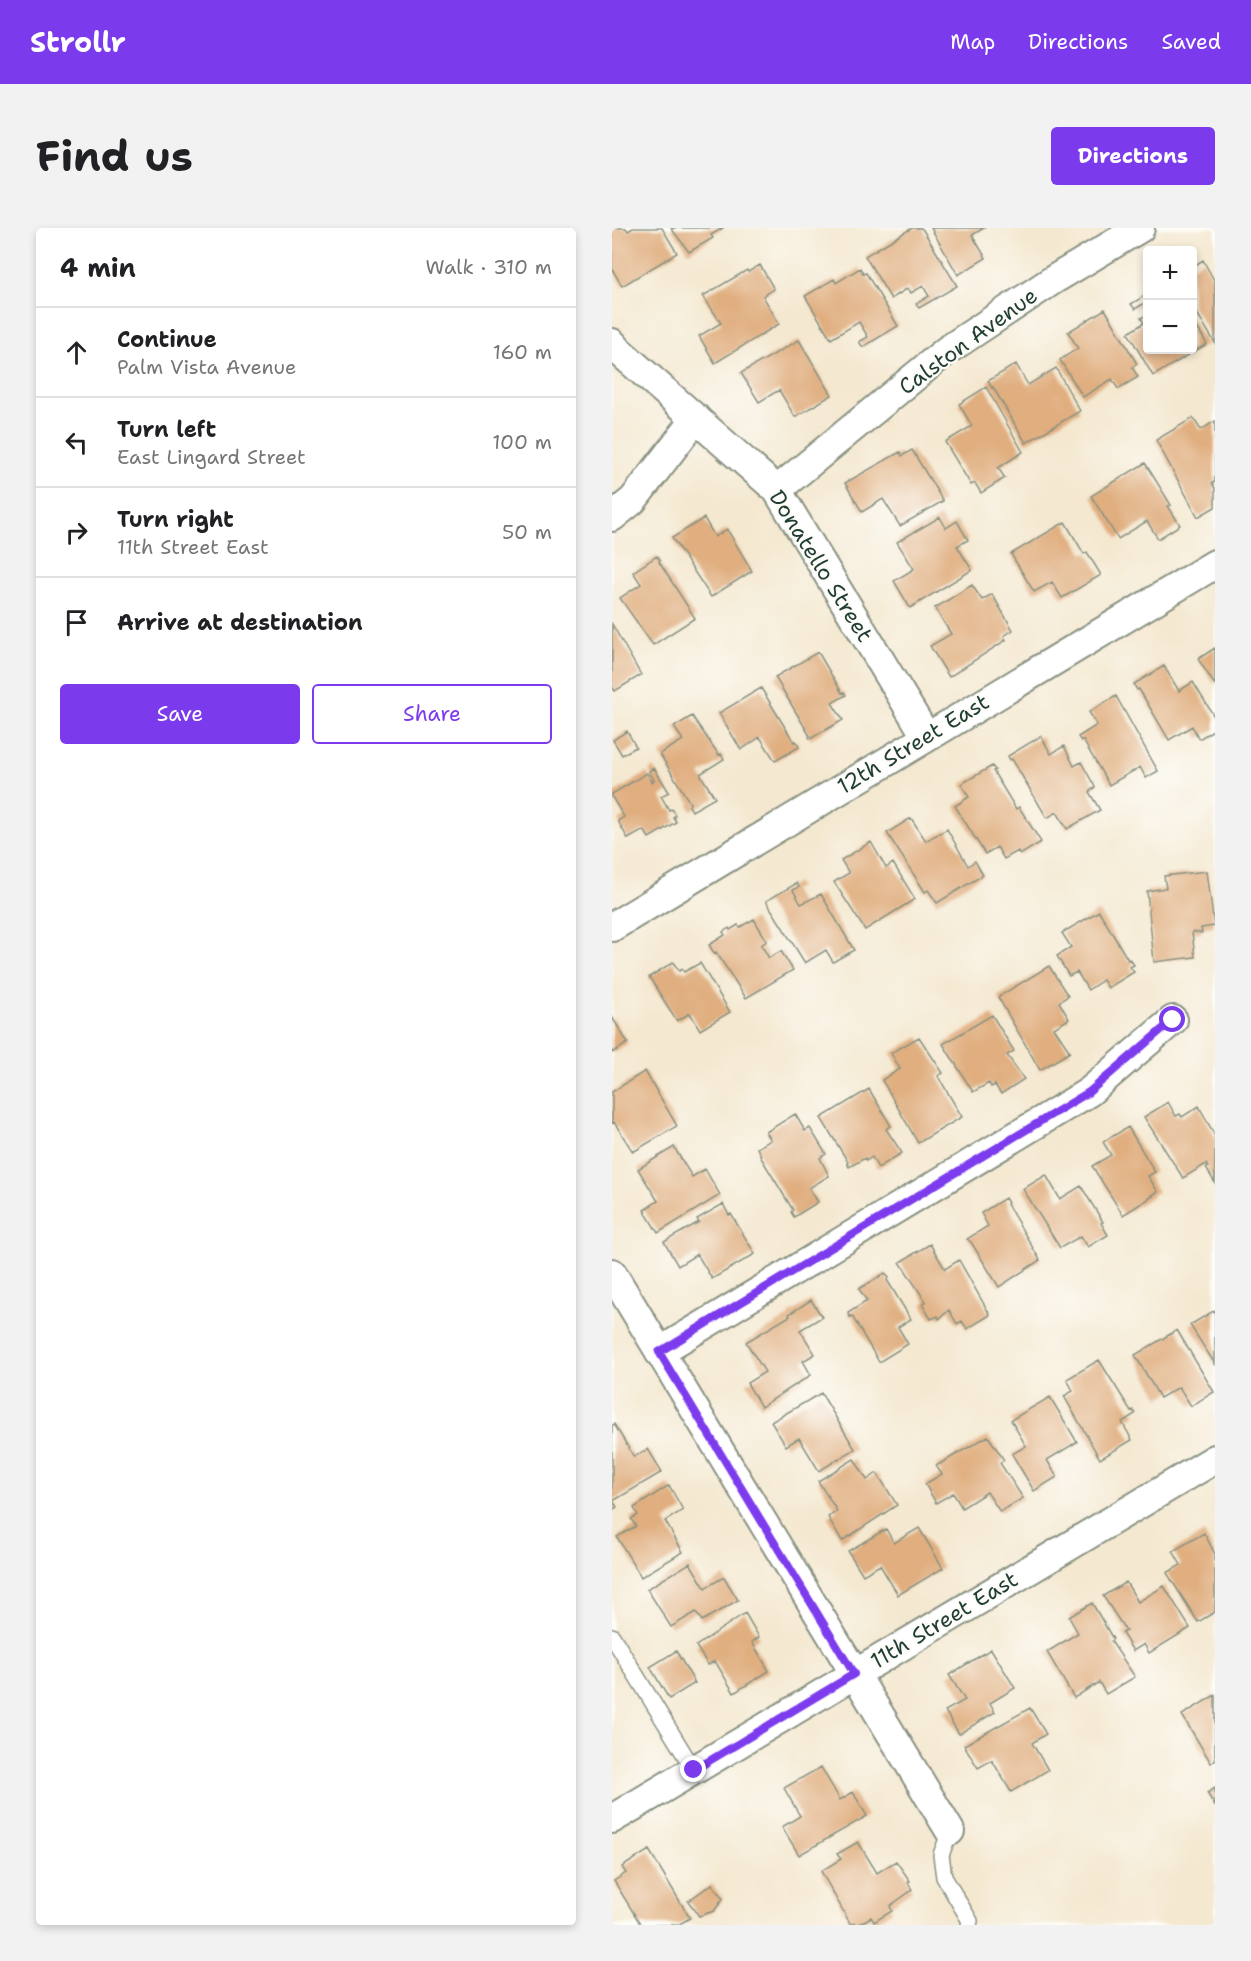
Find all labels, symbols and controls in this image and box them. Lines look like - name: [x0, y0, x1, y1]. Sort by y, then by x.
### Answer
- text: Strollr: [30, 23, 126, 61]
- text: Map: [950, 28, 995, 56]
- text: Directions: [1028, 28, 1128, 56]
- text: Saved: [1161, 28, 1221, 56]
- button: Directions: [1051, 127, 1215, 185]
- text: Find us: [36, 128, 193, 184]
- map controls: [1143, 246, 1197, 354]
- button: +: [1143, 246, 1197, 300]
- text: 4 min: [60, 250, 136, 285]
- text: Walk · 310 m: [426, 254, 552, 280]
- street label: Calston Avenue: [893, 281, 1043, 401]
- button: −: [1143, 300, 1197, 354]
- text: Continue: [117, 325, 217, 354]
- icon: ahead: [60, 336, 93, 369]
- text: 160 m: [493, 339, 552, 365]
- text: Palm Vista Avenue: [117, 354, 296, 380]
- text: Turn left: [117, 415, 216, 444]
- icon: left: [60, 426, 93, 459]
- text: 100 m: [492, 429, 552, 455]
- text: East Lingard Street: [117, 444, 306, 470]
- street label: Donatello Street: [763, 485, 879, 647]
- text: Turn right: [117, 505, 234, 534]
- icon: right: [60, 516, 93, 549]
- text: 50 m: [502, 519, 552, 545]
- text: 11th Street East: [117, 534, 269, 560]
- icon: arrive: [60, 606, 93, 639]
- text: Arrive at destination: [117, 608, 363, 637]
- button: Save: [60, 684, 300, 744]
- button: Share: [312, 684, 552, 744]
- street label: 12th Street East: [832, 687, 994, 801]
- route start: [1159, 1006, 1185, 1032]
- street label: 11th Street East: [865, 1565, 1023, 1675]
- route end: [680, 1756, 706, 1782]

